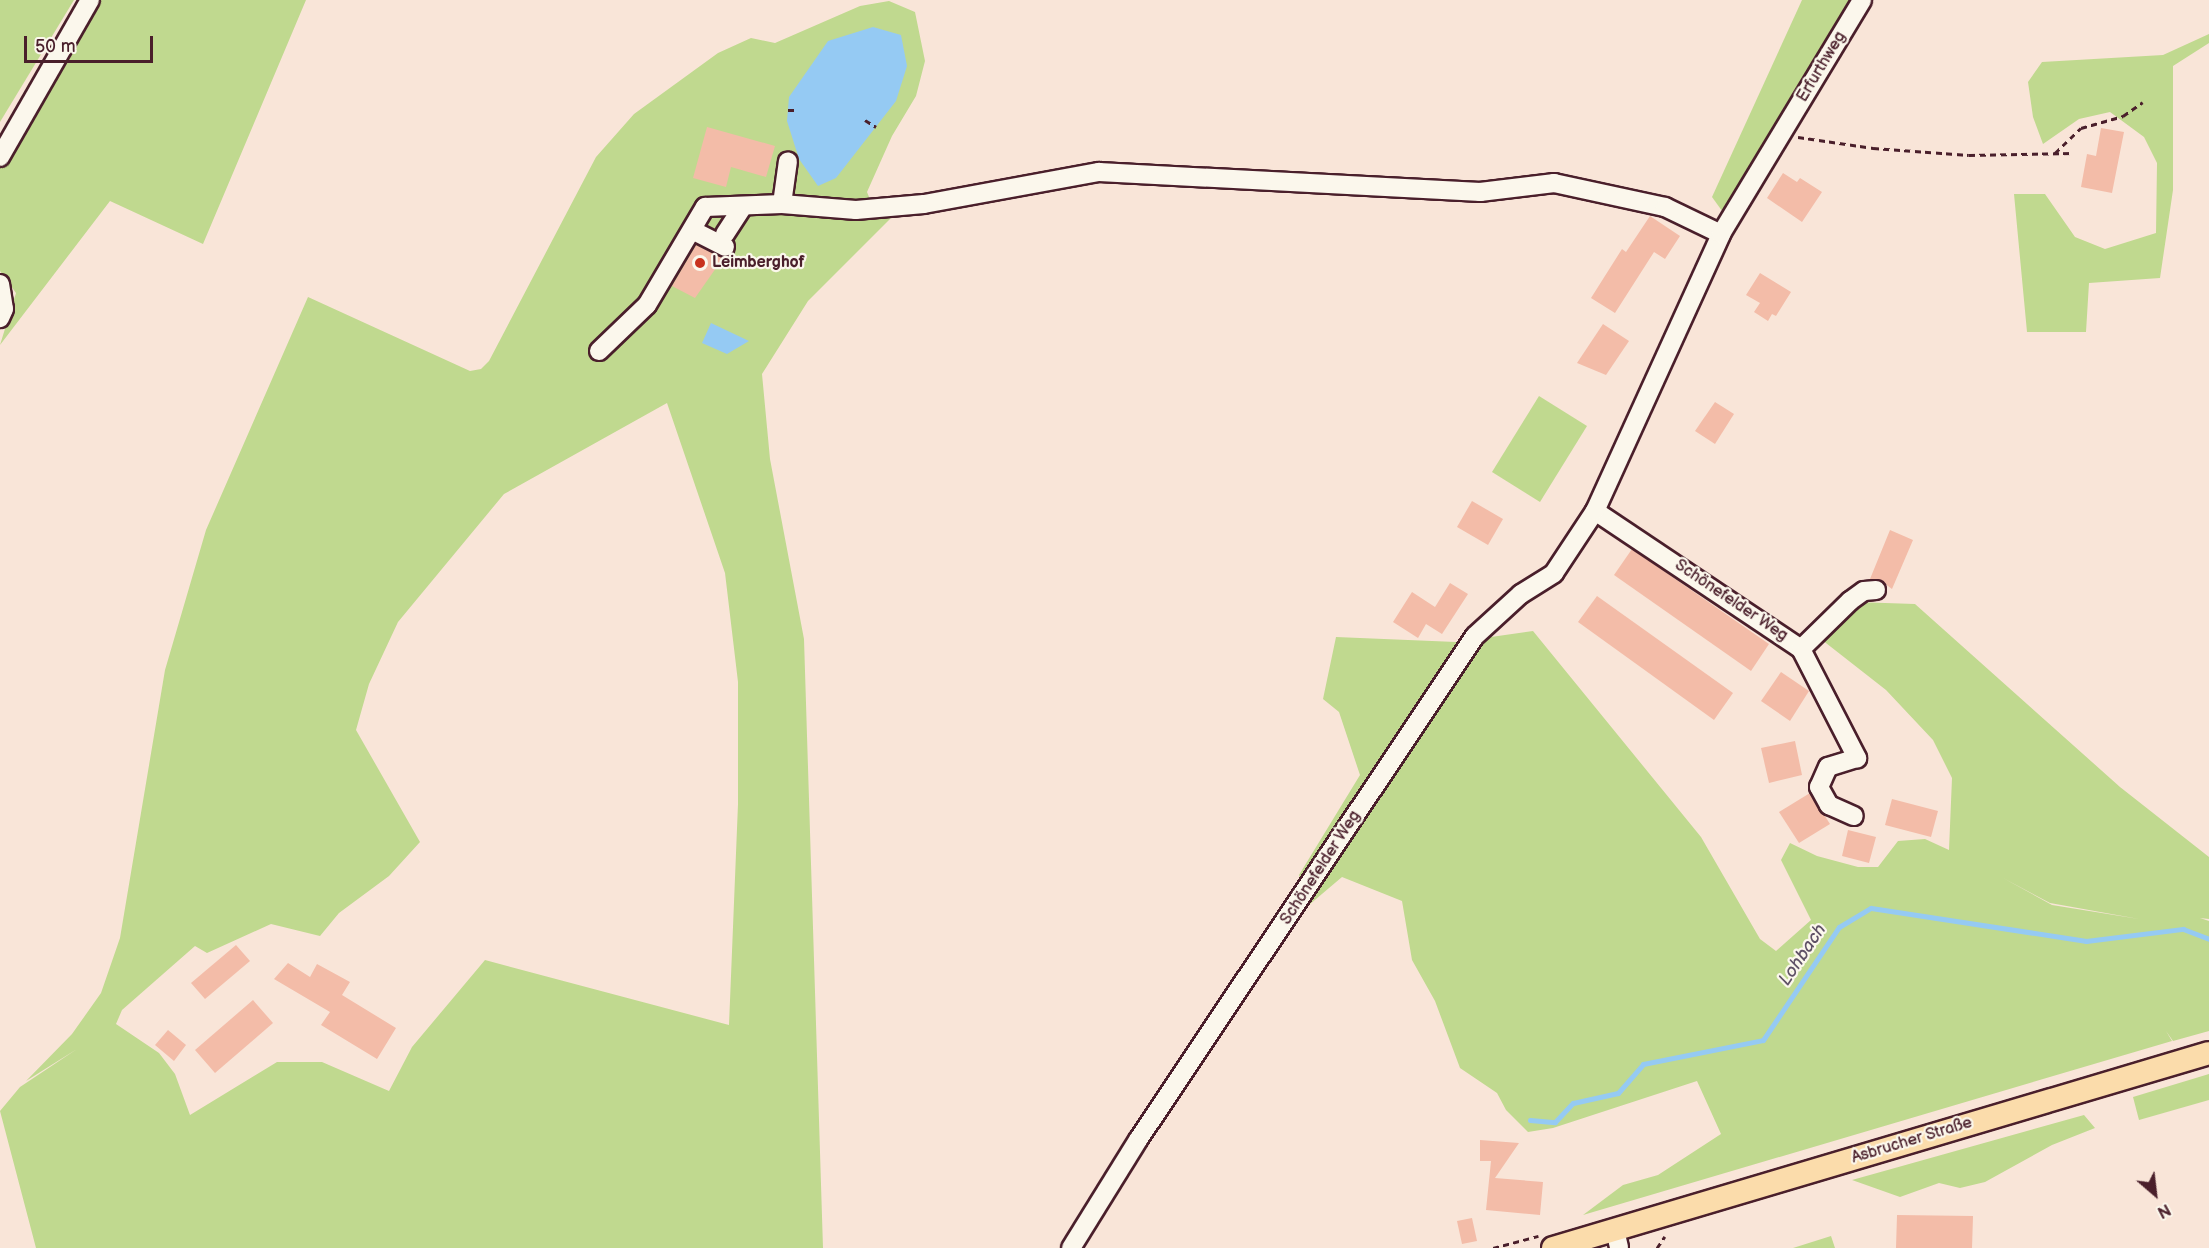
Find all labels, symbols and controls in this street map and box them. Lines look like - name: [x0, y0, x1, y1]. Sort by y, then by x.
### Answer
- scale bar: [27, 24, 156, 62]
- street label: Erfurthweg: [1793, 28, 1851, 106]
- text: 50 m: [35, 36, 76, 57]
- place label: Leimberghof: [712, 253, 805, 273]
- marker: Leimberghof: [693, 256, 707, 270]
- street label: Schönefelder Weg: [1671, 556, 1791, 646]
- street label: Schönefelder Weg: [1277, 807, 1365, 929]
- water label: Lohbach: [1775, 920, 1831, 990]
- street label: Asbrucher Straße: [1849, 1114, 1975, 1168]
- north arrow: [2125, 1164, 2185, 1224]
- text: N: [2154, 1199, 2173, 1222]

